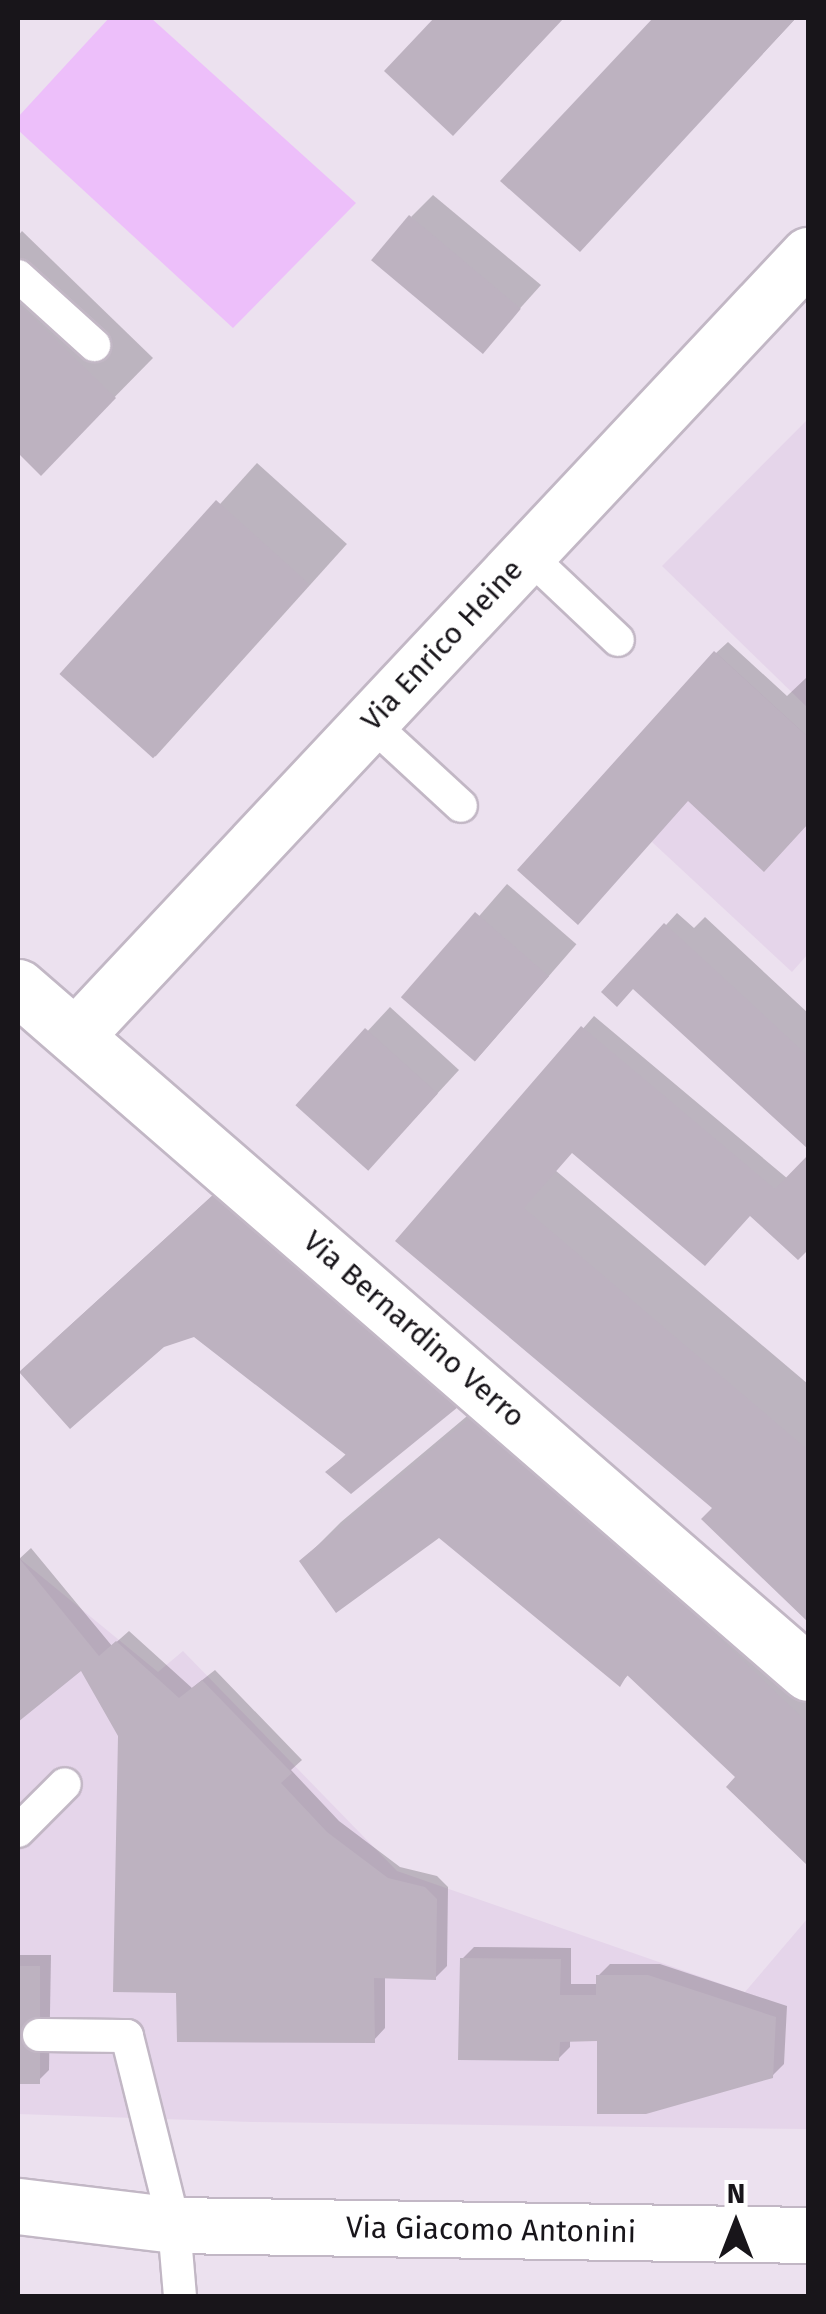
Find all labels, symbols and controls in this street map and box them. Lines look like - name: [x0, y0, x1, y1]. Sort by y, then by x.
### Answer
- street label: Via Enrico Heine: [353, 552, 531, 738]
- street label: Via Bernardino Verro: [296, 1223, 532, 1435]
- north arrow: [686, 2174, 786, 2274]
- text: N: [727, 2177, 745, 2210]
- street label: Via Giacomo Antonini: [346, 2209, 636, 2251]

